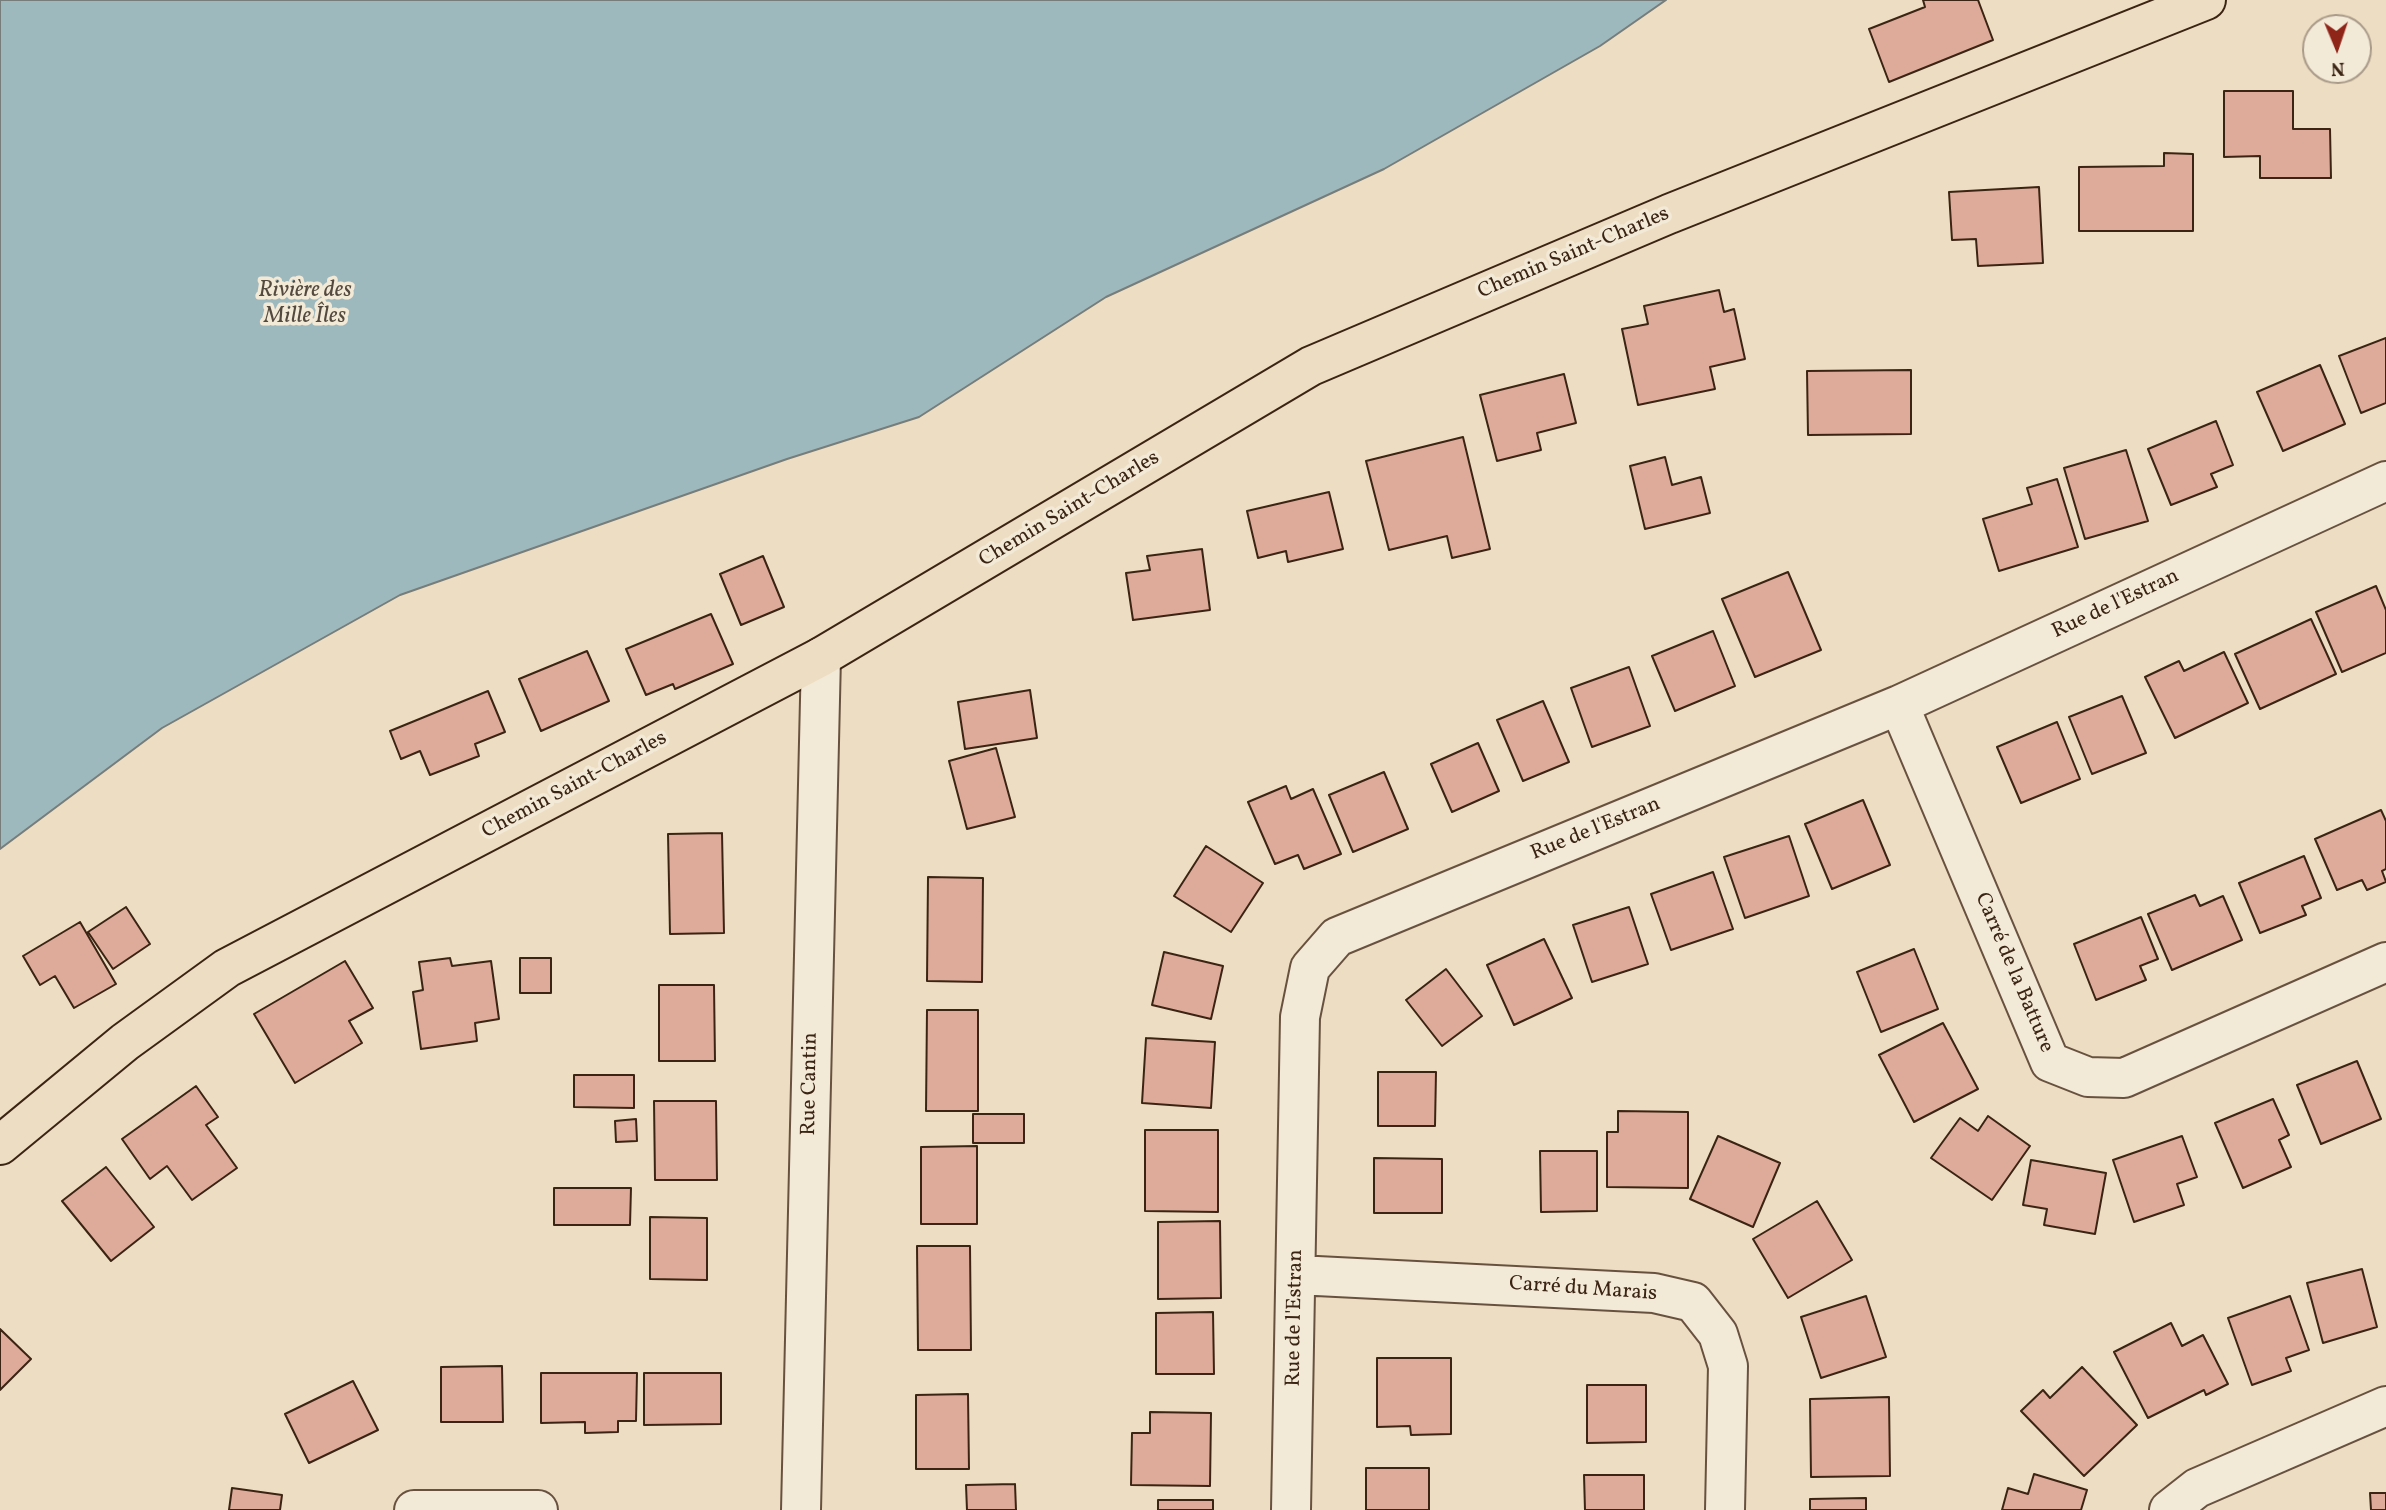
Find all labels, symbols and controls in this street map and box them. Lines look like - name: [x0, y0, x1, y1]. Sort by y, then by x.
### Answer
- north arrow: [2302, 14, 2372, 84]
- text: N: [2330, 55, 2345, 81]
- street label: Chemin Saint-Charles: [1474, 202, 1674, 306]
- water label: Rivière des Mille Îles: [258, 278, 352, 332]
- street label: Chemin Saint-Charles: [975, 446, 1165, 574]
- street label: Rue de l'Estran: [2048, 565, 2184, 645]
- street label: Chemin Saint-Charles: [478, 727, 672, 845]
- street label: Rue de l'Estran: [1528, 793, 1664, 867]
- street label: Carré de la Batture: [1968, 889, 2058, 1057]
- street label: Rue Cantin: [798, 1032, 824, 1136]
- street label: Rue de l'Estran: [1282, 1249, 1310, 1387]
- street label: Carré du Marais: [1508, 1272, 1658, 1308]

